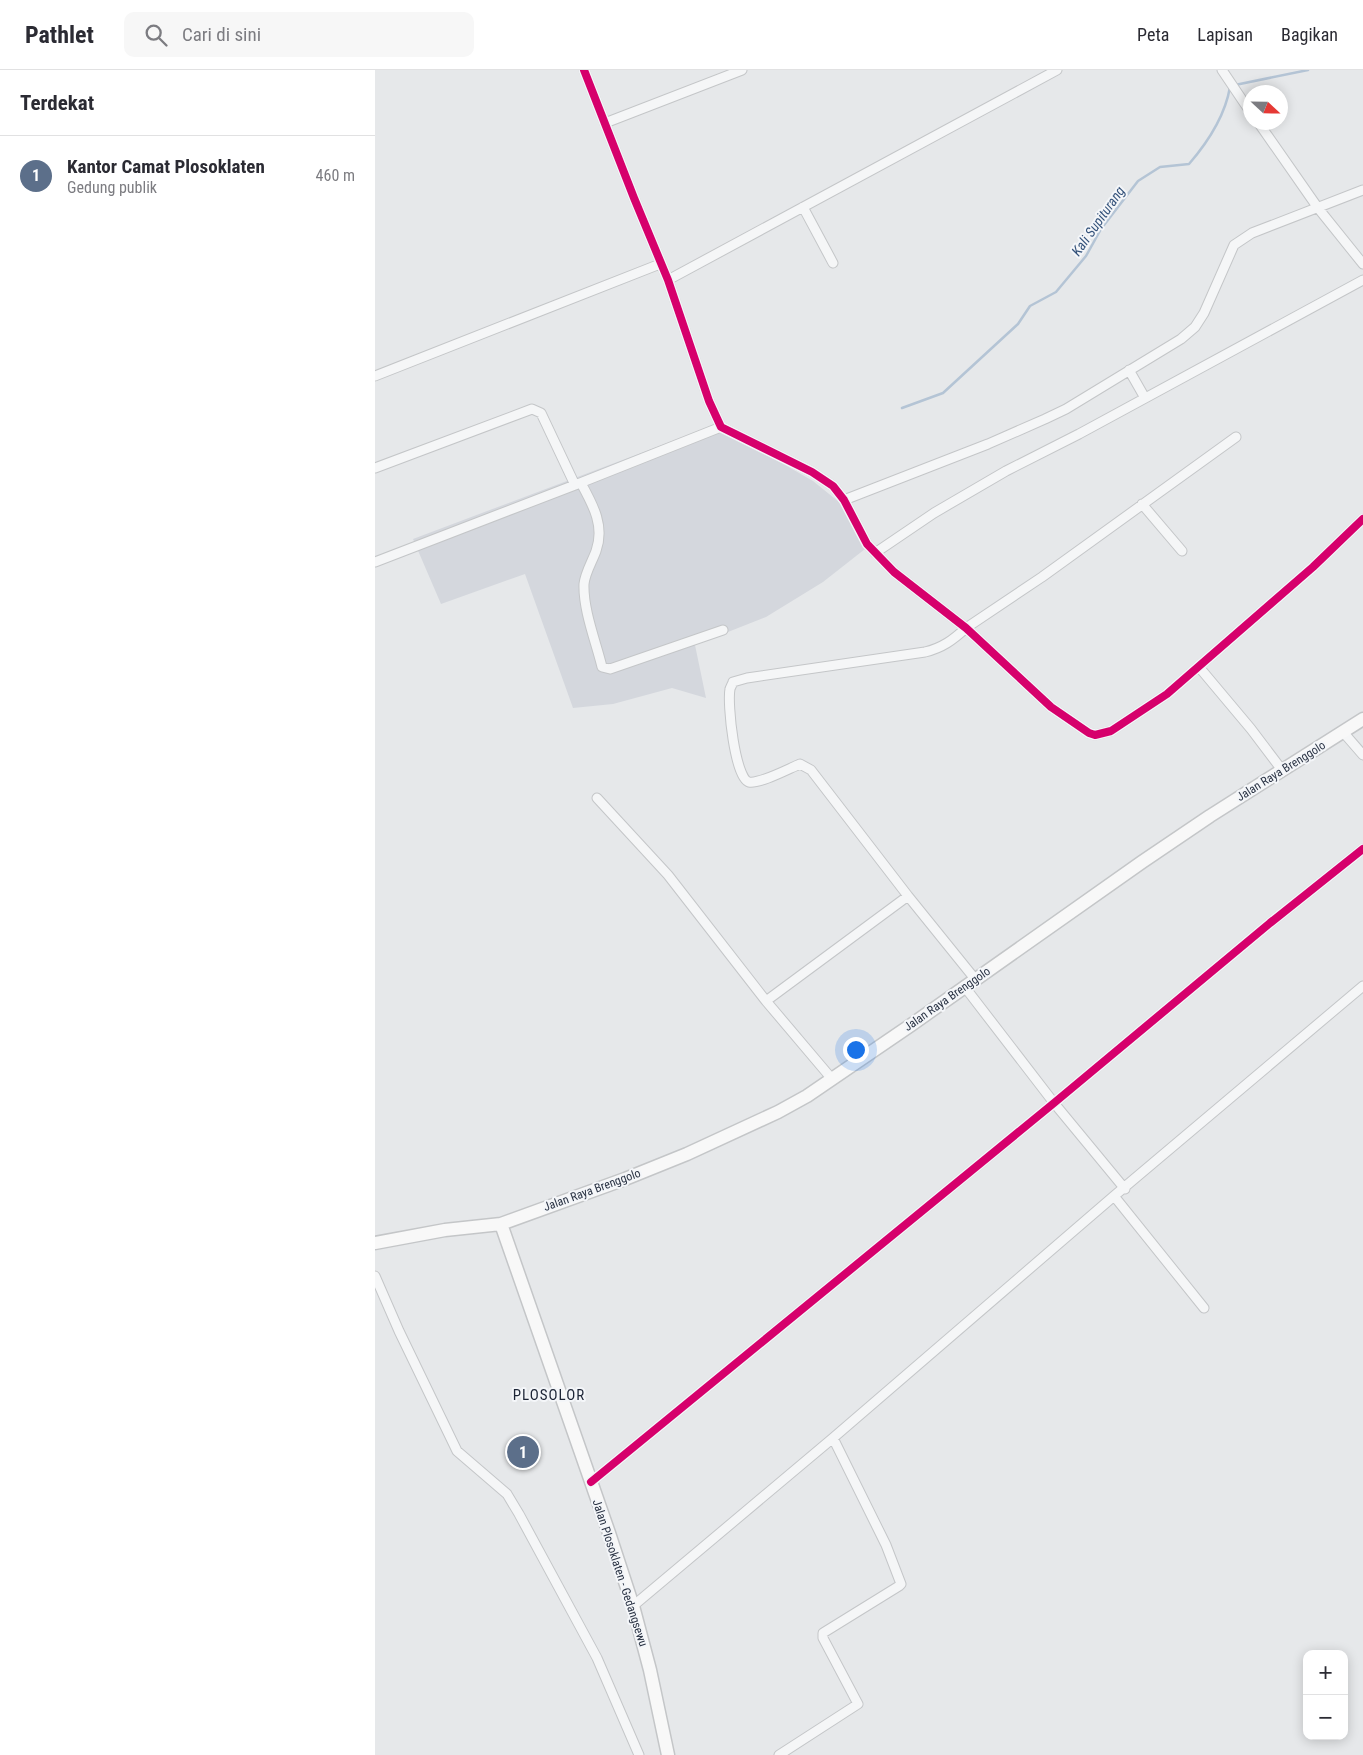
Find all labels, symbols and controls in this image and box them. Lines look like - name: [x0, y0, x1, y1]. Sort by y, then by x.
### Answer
- search box: [124, 12, 474, 57]
- text: Pathlet: [25, 21, 94, 49]
- icon: search: [142, 21, 170, 49]
- text: Cari di sini: [182, 23, 261, 46]
- text: Peta: [1137, 24, 1169, 45]
- text: Lapisan: [1197, 24, 1253, 45]
- text: Bagikan: [1281, 24, 1338, 45]
- north arrow: [1243, 85, 1288, 130]
- text: Terdekat: [20, 91, 94, 115]
- text: Kantor Camat Plosoklaten: [67, 155, 265, 178]
- text: 1: [32, 166, 40, 185]
- text: 460 m: [316, 166, 355, 185]
- text: Gedung publik: [67, 178, 157, 197]
- water label: Kali Supiturang: [1068, 183, 1128, 259]
- street label: Jalan Raya Brenggolo: [1234, 738, 1328, 804]
- street label: Jalan Raya Brenggolo: [901, 964, 993, 1034]
- your location: [843, 1037, 869, 1063]
- street label: Jalan Raya Brenggolo: [542, 1166, 642, 1214]
- district label: PLOSOLOR: [513, 1386, 585, 1404]
- pin: 1: [507, 1433, 539, 1471]
- street label: Jalan Plosoklaten - Gedangsewu: [590, 1498, 650, 1648]
- map controls: [1303, 1650, 1348, 1740]
- button: +: [1303, 1650, 1348, 1695]
- button: −: [1303, 1695, 1348, 1740]

